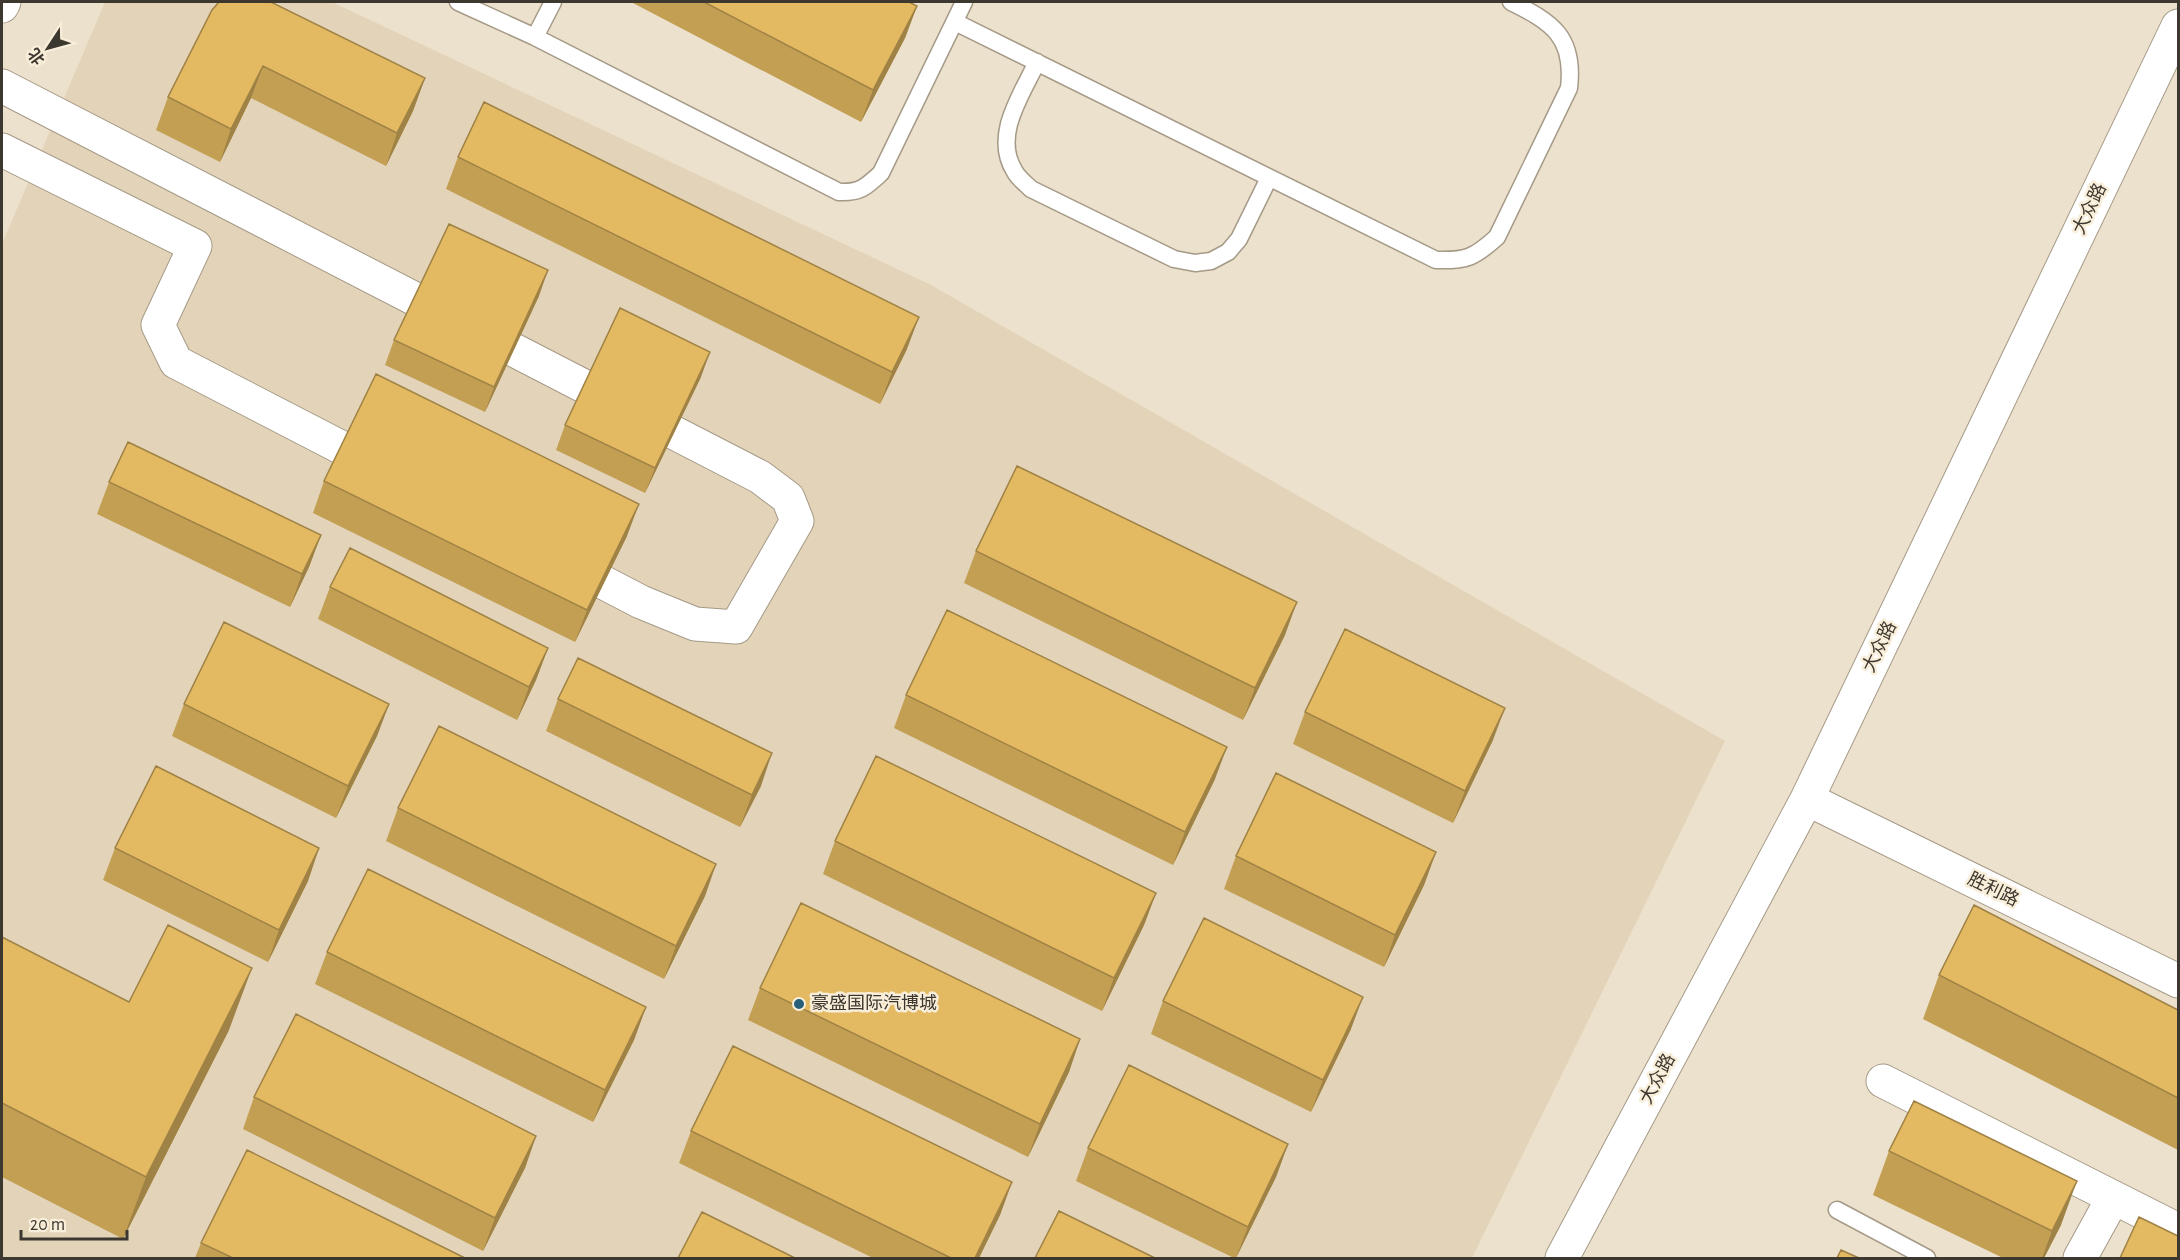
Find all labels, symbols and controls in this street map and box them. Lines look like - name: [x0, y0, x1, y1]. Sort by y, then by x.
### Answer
- north arrow: [18, 18, 78, 78]
- text: 北: [25, 45, 48, 68]
- street label: 大众路: [2068, 180, 2110, 237]
- street label: 大众路: [1858, 618, 1900, 675]
- street label: 胜利路: [1965, 868, 2022, 910]
- place label: 豪盛国际汽博城: [811, 993, 937, 1013]
- marker: 豪盛国际汽博城: [792, 997, 806, 1011]
- street label: 大众路: [1636, 1050, 1679, 1107]
- scale bar: [21, 1203, 128, 1241]
- text: 20 m: [30, 1216, 65, 1234]

